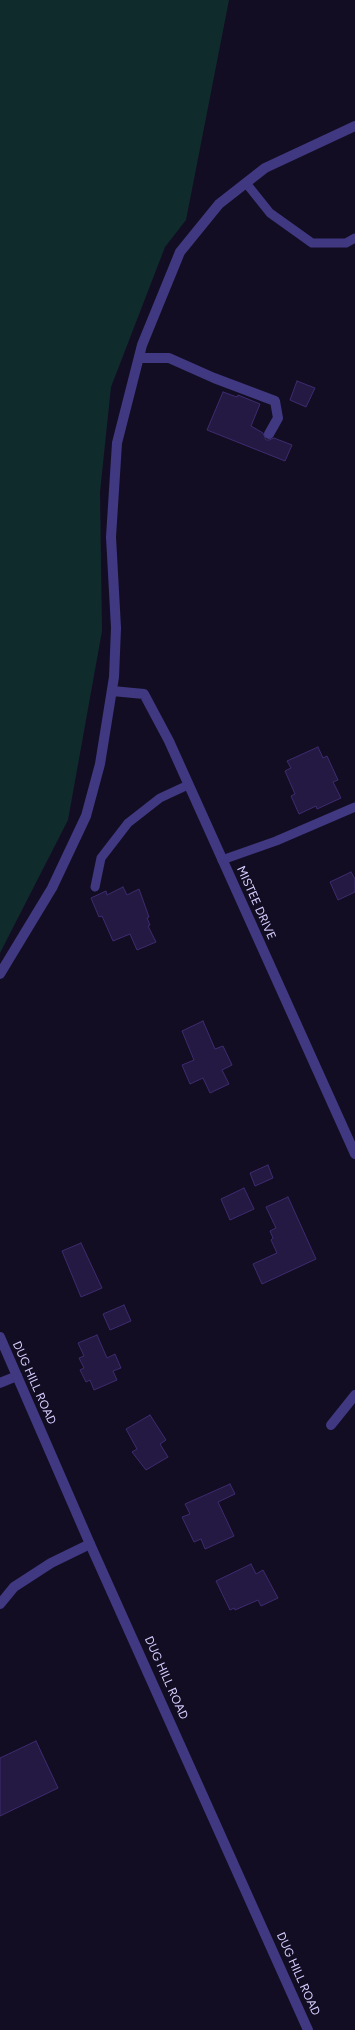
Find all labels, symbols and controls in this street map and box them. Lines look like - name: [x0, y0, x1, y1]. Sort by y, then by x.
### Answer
- street label: MISTEE DRIVE: [233, 864, 279, 942]
- street label: DUG HILL ROAD: [9, 1339, 59, 1427]
- street label: DUG HILL ROAD: [141, 1634, 191, 1722]
- street label: DUG HILL ROAD: [273, 1930, 323, 2018]

